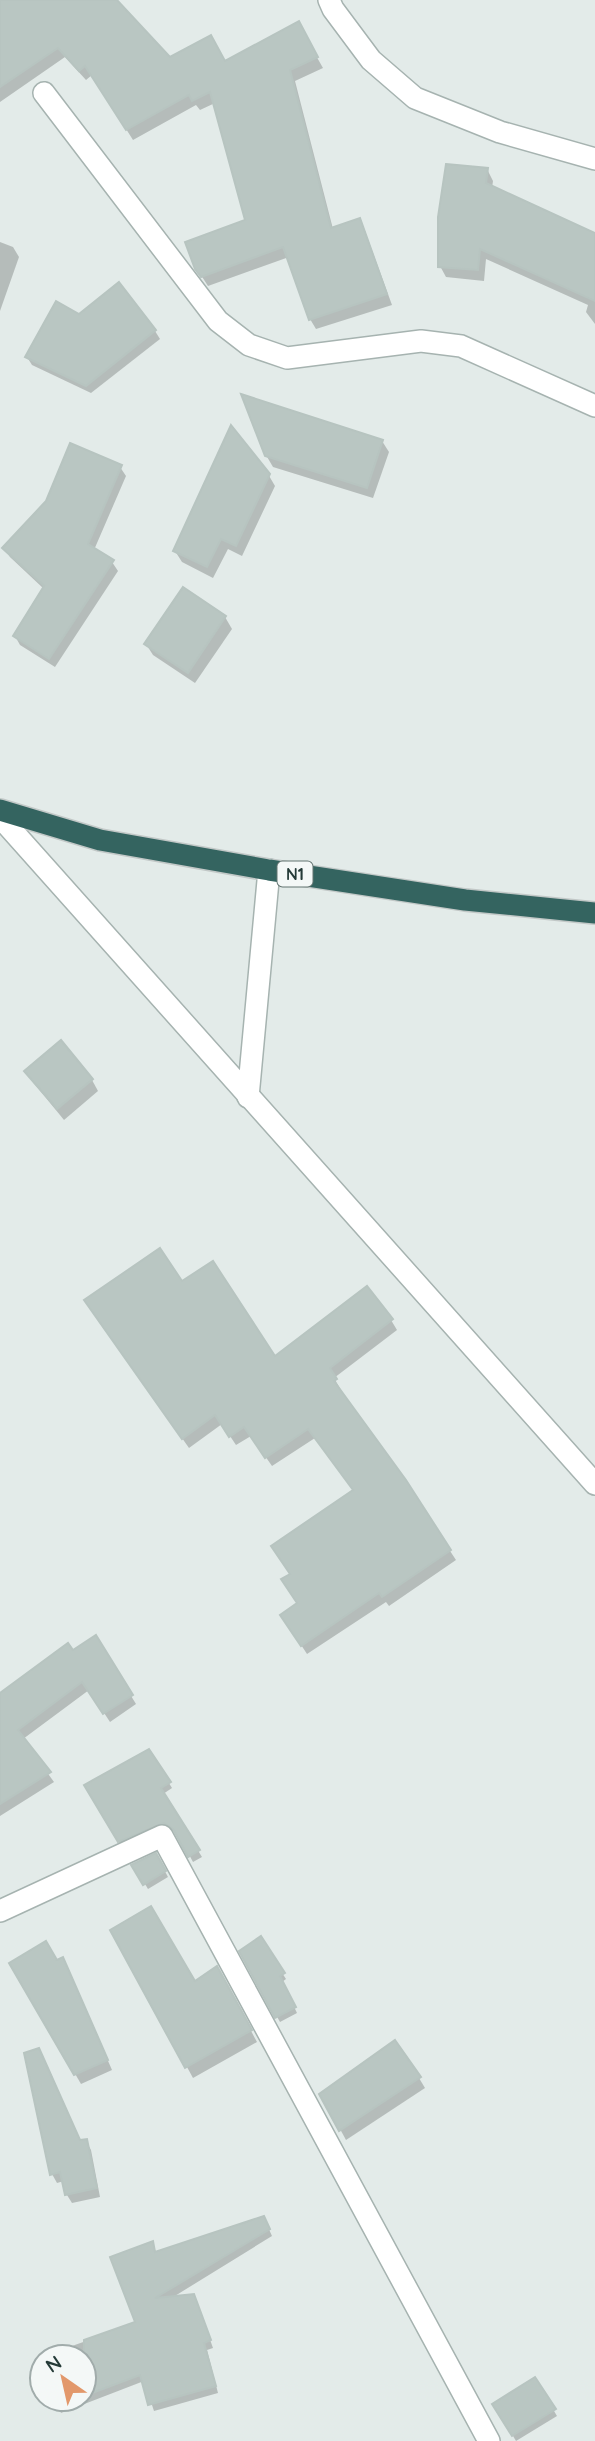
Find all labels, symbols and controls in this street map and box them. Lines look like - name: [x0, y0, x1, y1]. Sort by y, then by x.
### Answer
- road number: N1: [278, 862, 312, 887]
- north arrow: [28, 2343, 98, 2413]
- text: N: [41, 2350, 66, 2378]

